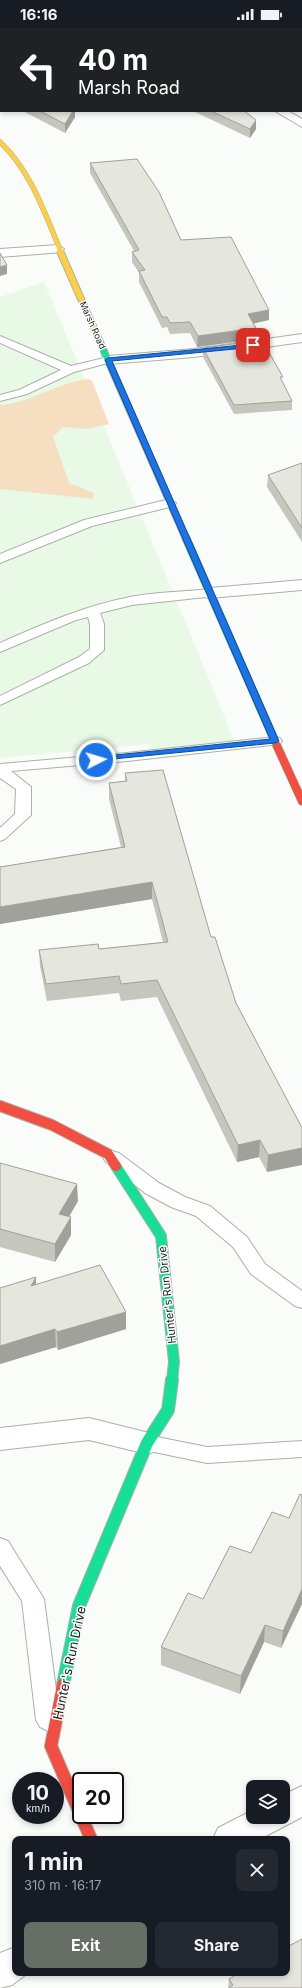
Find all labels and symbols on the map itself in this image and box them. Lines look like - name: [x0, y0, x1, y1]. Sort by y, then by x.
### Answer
- street label: Marsh Road: [78, 300, 108, 350]
- pin: [236, 328, 270, 362]
- position arrow: [75, 739, 117, 781]
- street label: Hunter's Run Drive: [155, 1246, 179, 1344]
- street label: Hunter's Run Drive: [49, 1605, 89, 1721]
- speed limit sign: 20: [72, 1772, 124, 1824]

